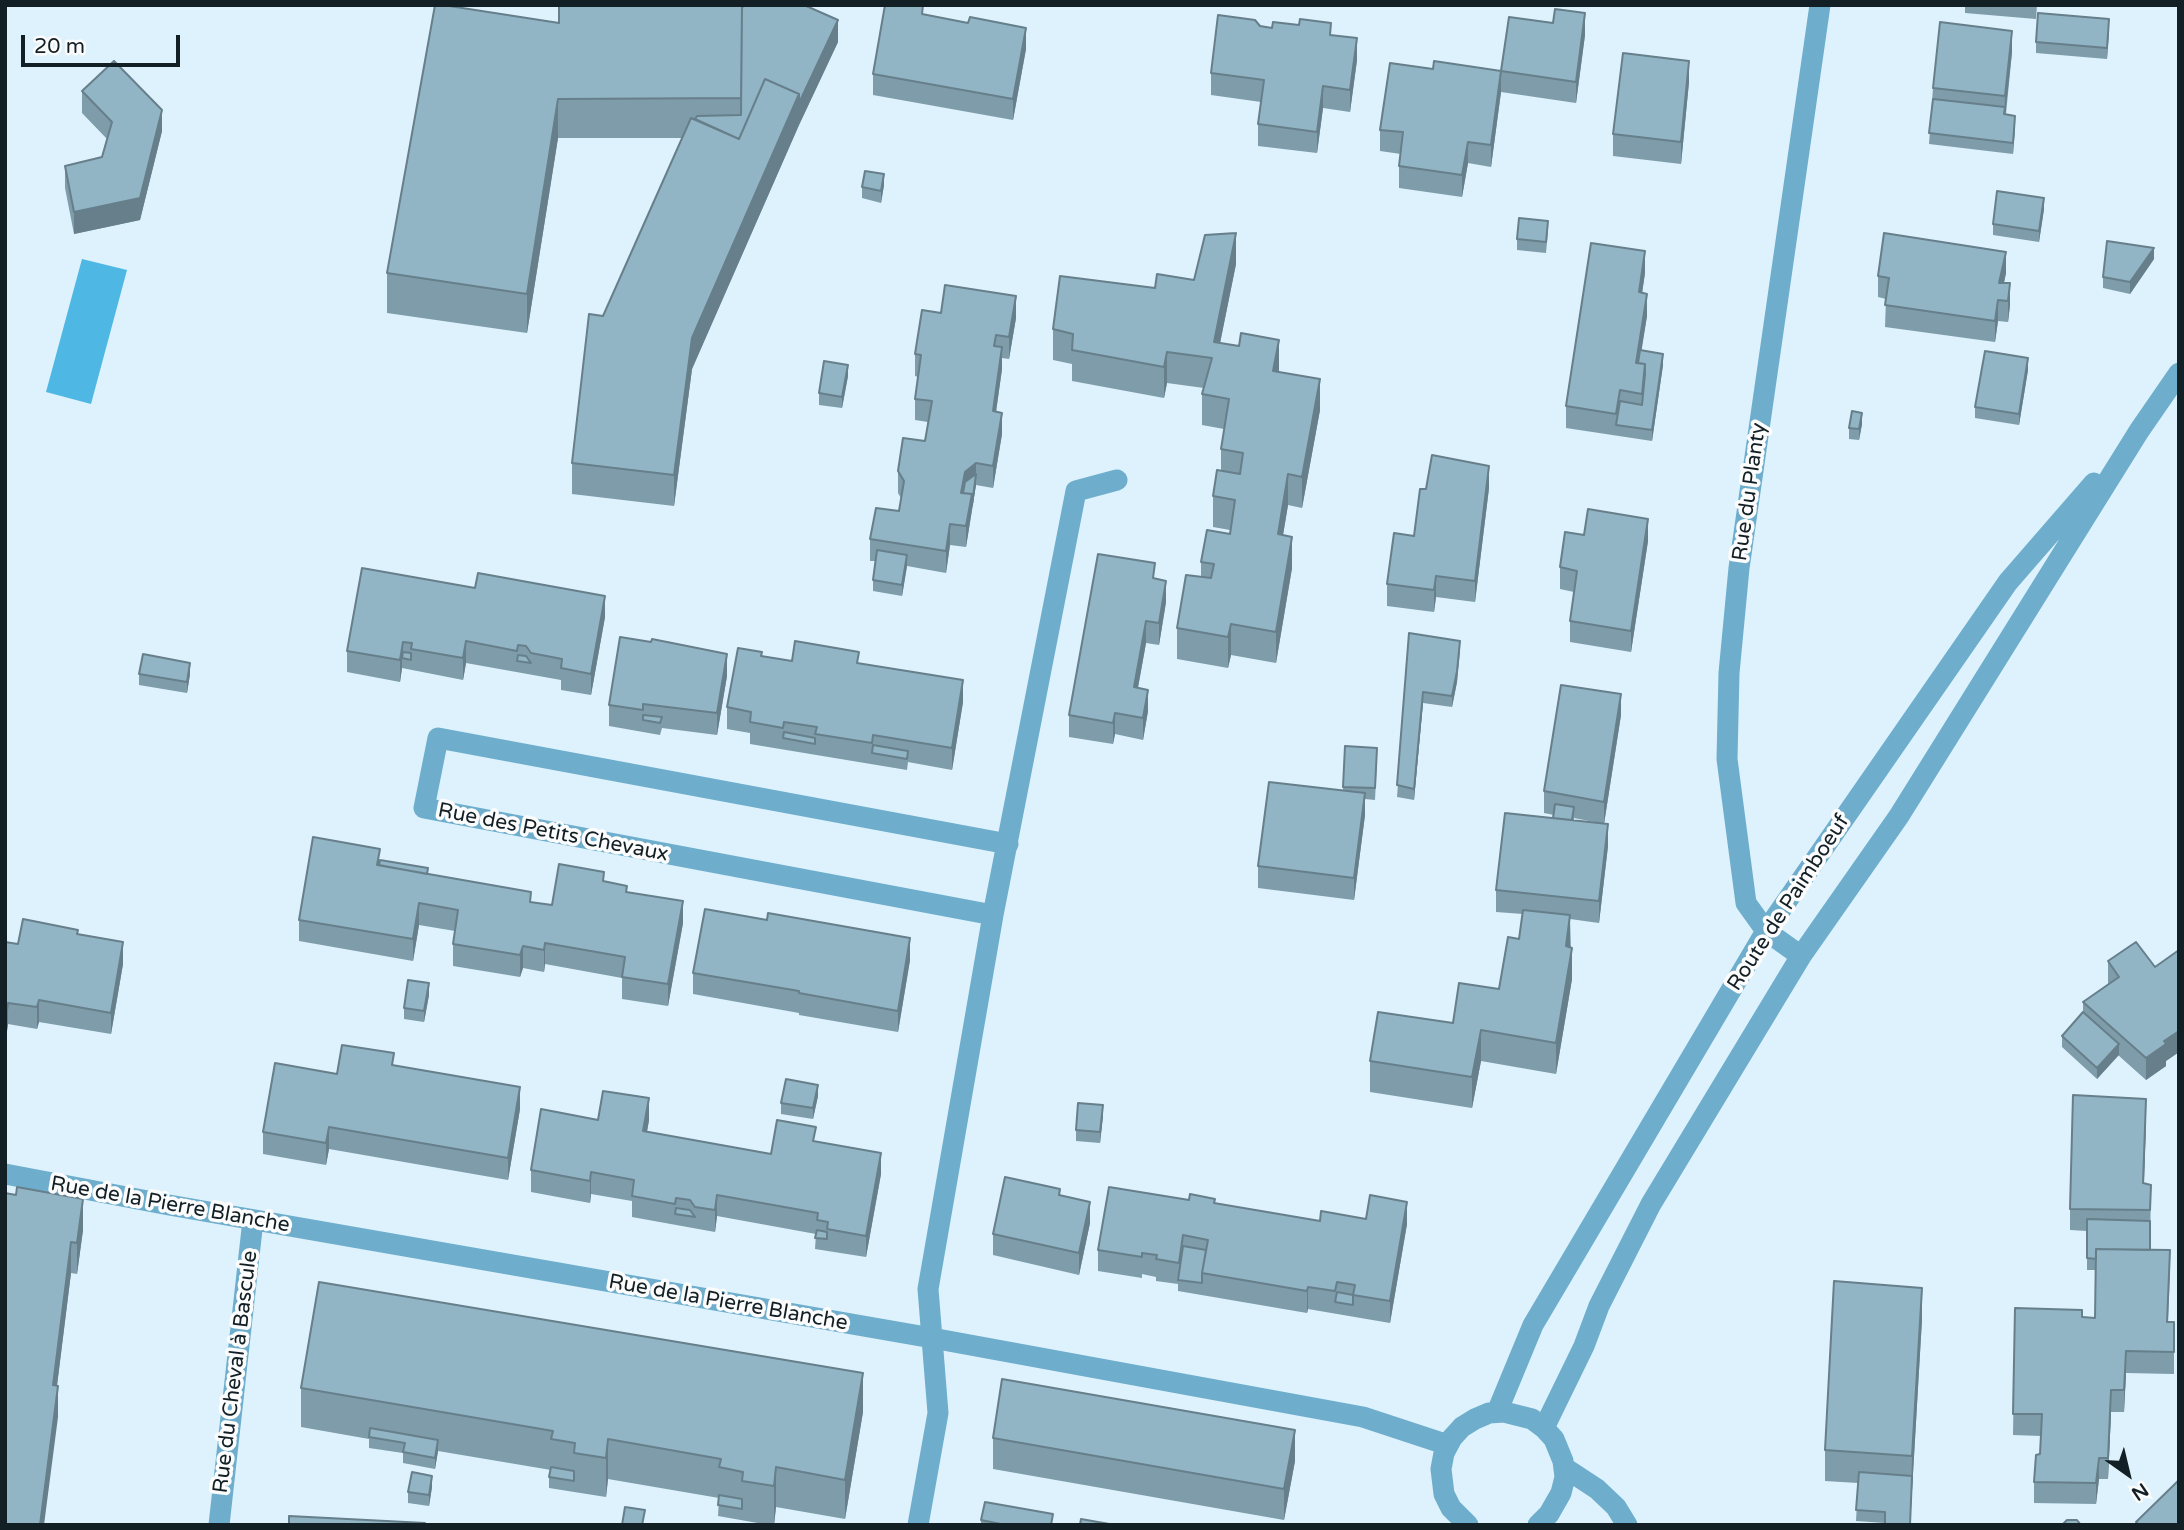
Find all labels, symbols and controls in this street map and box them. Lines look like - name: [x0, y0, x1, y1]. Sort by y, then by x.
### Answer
- scale bar: [24, 21, 184, 65]
- text: 20 m: [34, 34, 85, 59]
- street label: Rue du Planty: [1728, 421, 1772, 563]
- street label: Rue des Petits Chevaux: [436, 798, 670, 868]
- street label: Route de Paimboeuf: [1723, 810, 1855, 996]
- street label: Rue de la Pierre Blanche: [48, 1172, 292, 1238]
- street label: Rue du Cheval à Bascule: [209, 1249, 263, 1495]
- street label: Rue de la Pierre Blanche: [606, 1270, 850, 1336]
- north arrow: [2093, 1439, 2163, 1509]
- text: N: [2127, 1478, 2152, 1505]

